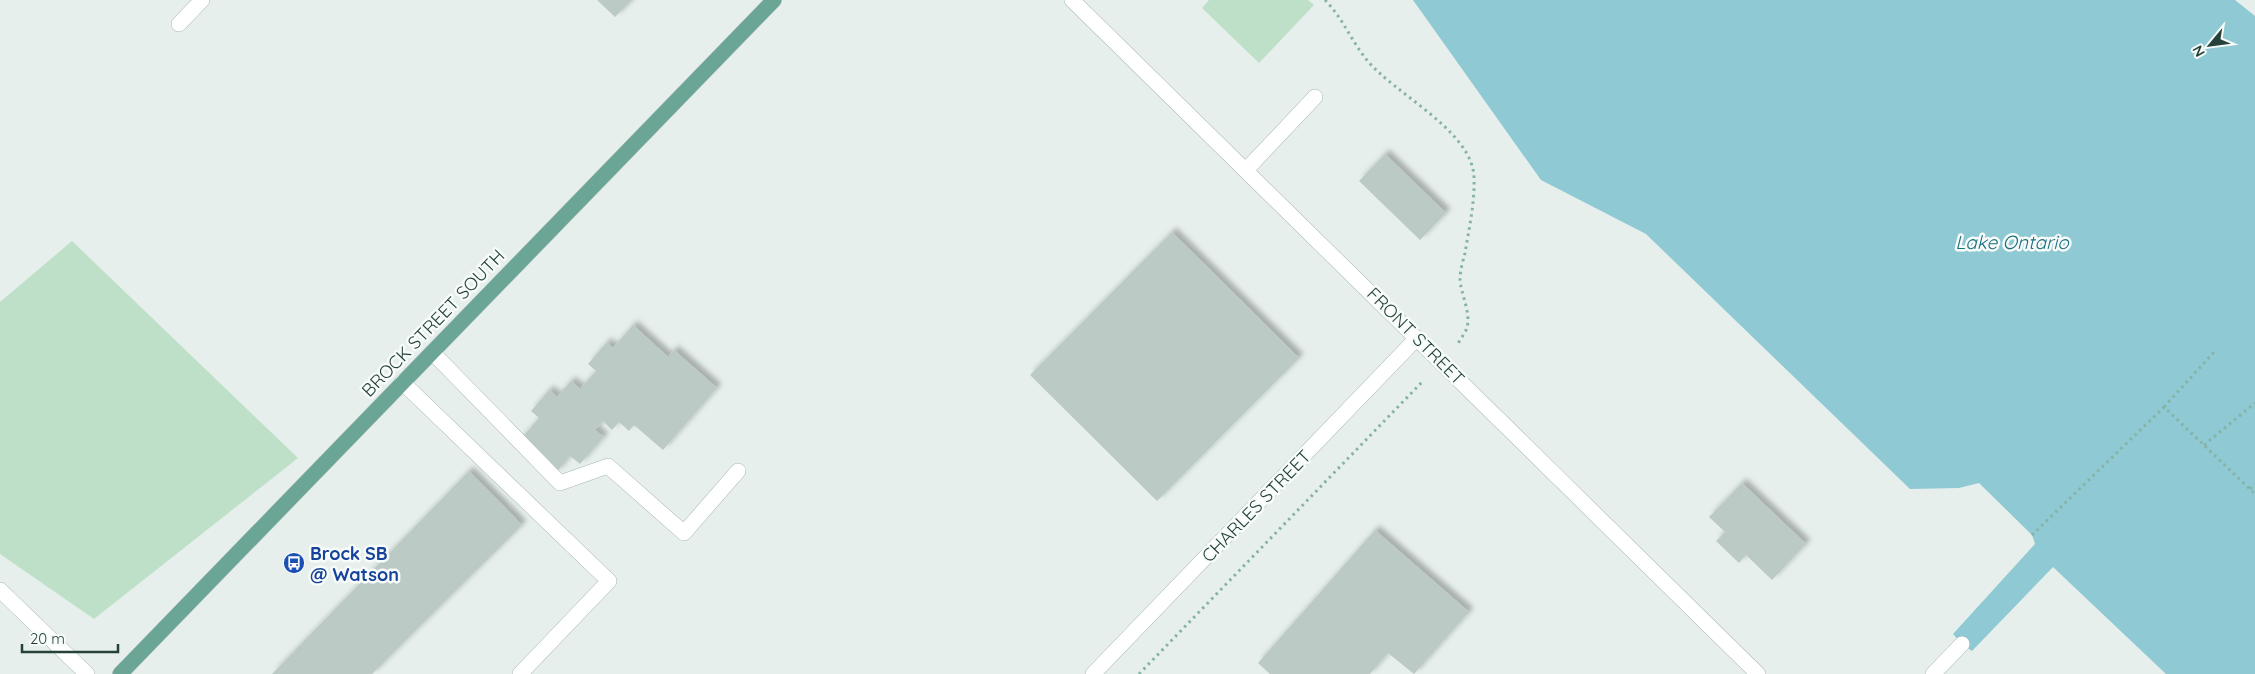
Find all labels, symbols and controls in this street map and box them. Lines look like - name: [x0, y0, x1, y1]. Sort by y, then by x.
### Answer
- north arrow: [2185, 20, 2235, 70]
- text: N: [2188, 42, 2209, 60]
- water label: Lake Ontario: [1955, 230, 2070, 254]
- street label: BROCK STREET SOUTH: [357, 244, 509, 402]
- street label: FRONT STREET: [1362, 282, 1470, 390]
- street label: CHARLES STREET: [1196, 445, 1316, 567]
- place label: Brock SB @ Watson: [310, 542, 399, 586]
- bus stop icon: Brock SB @ Watson: [282, 551, 306, 575]
- scale bar: [22, 622, 119, 654]
- text: 20 m: [30, 629, 65, 648]

